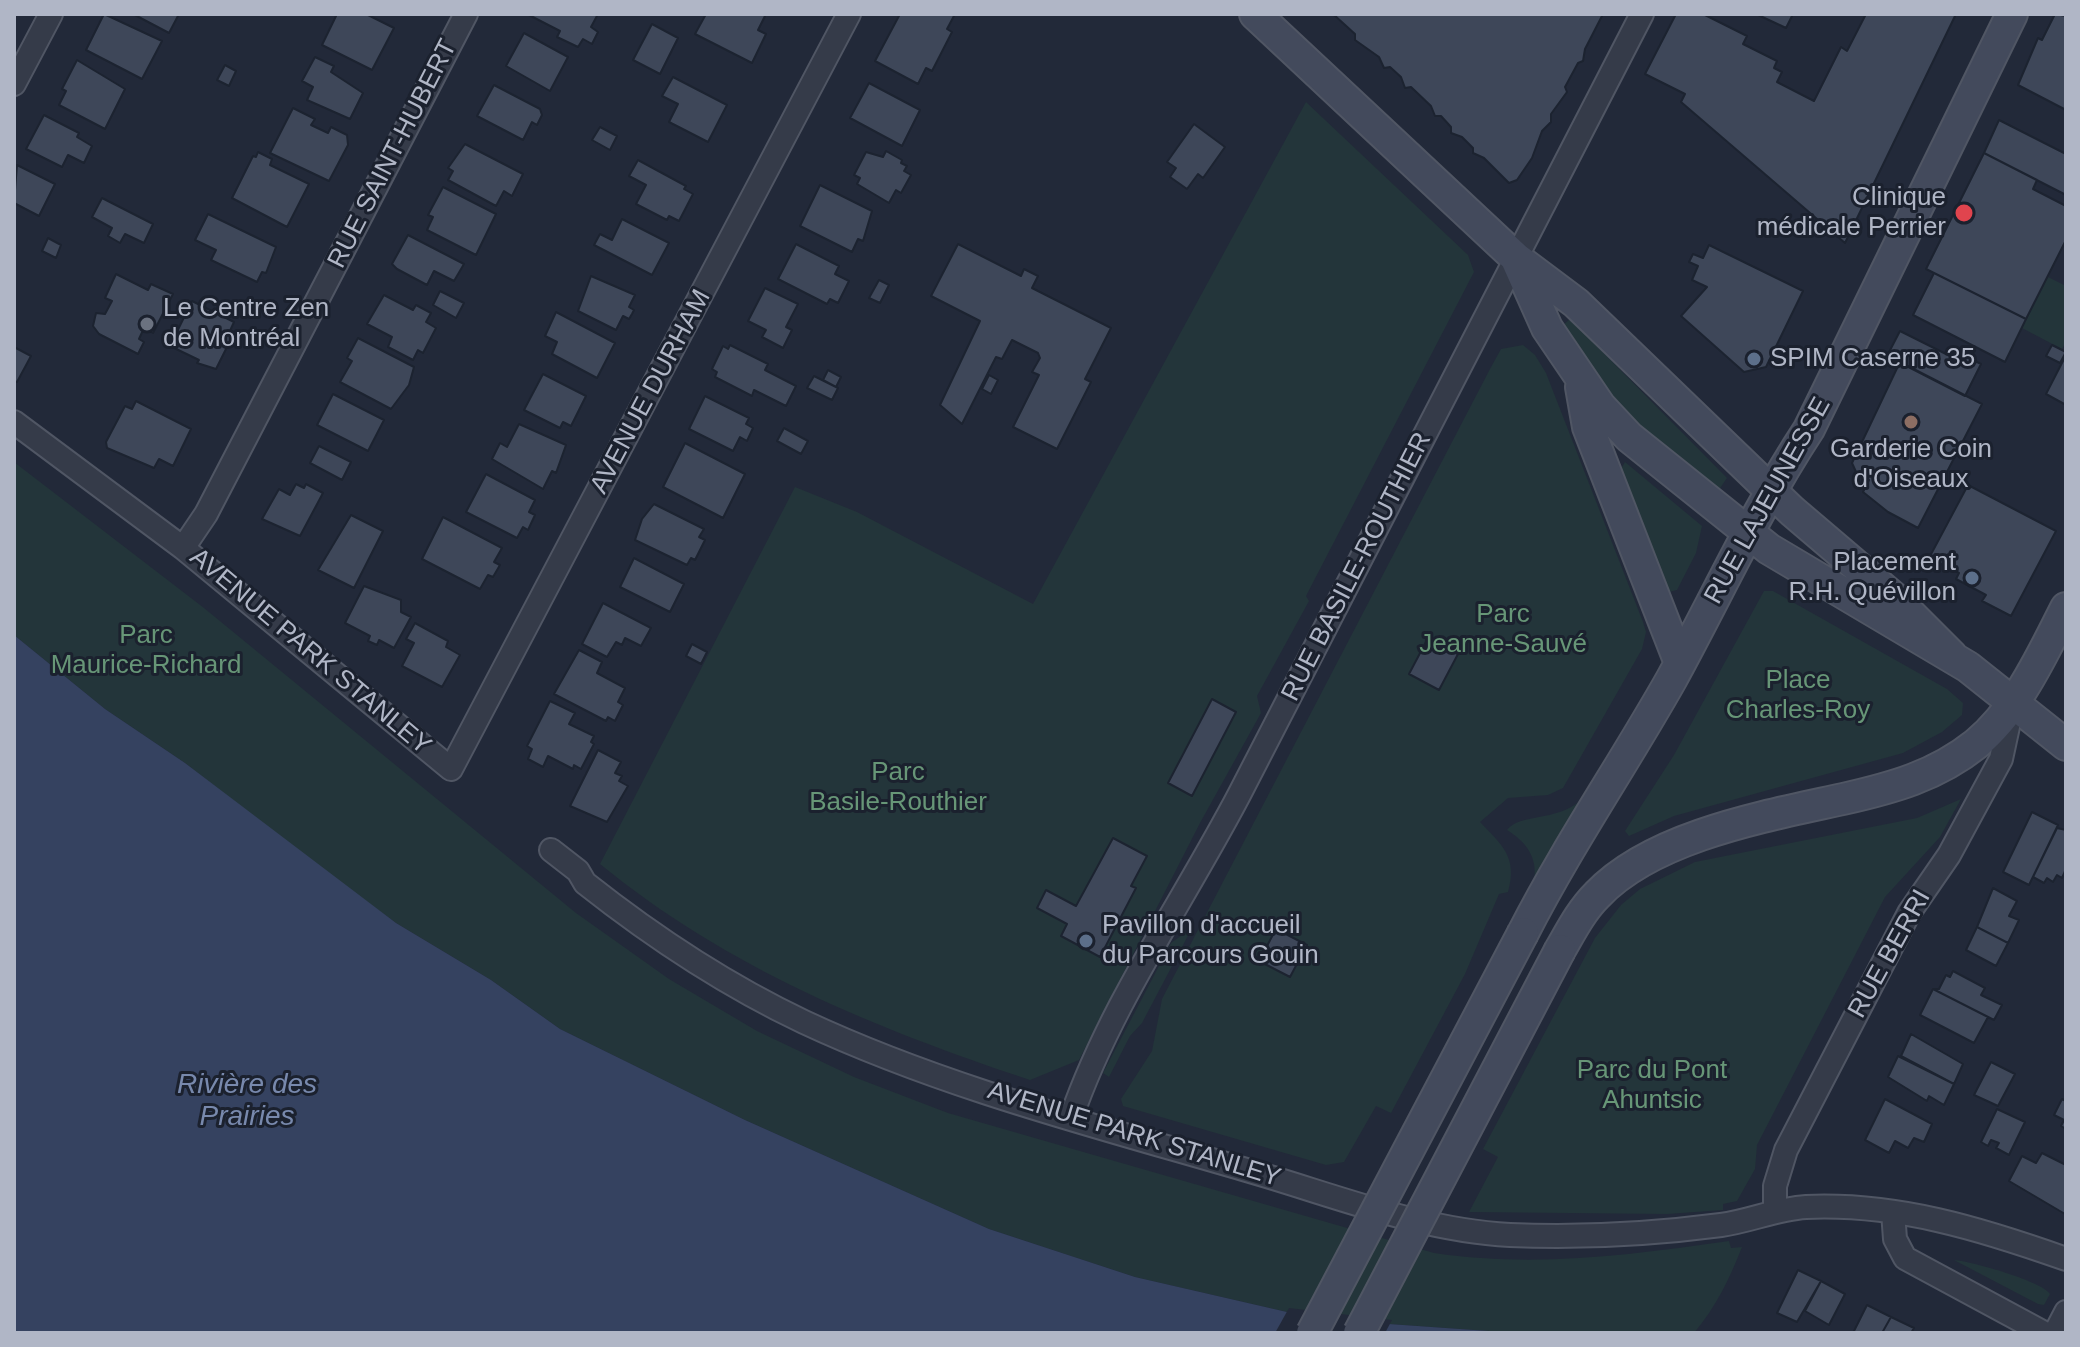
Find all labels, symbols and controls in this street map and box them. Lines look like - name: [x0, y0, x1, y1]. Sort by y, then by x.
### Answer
- street label: RUE SAINT-HUBERT: [322, 35, 464, 273]
- place label: Clinique médicale Perrier: [1757, 182, 1946, 244]
- marker: Clinique médicale Perrier: [1953, 202, 1975, 224]
- street label: AVENUE DURHAM: [584, 285, 718, 499]
- place label: Le Centre Zen de Montréal: [163, 293, 329, 354]
- marker: Le Centre Zen de Montréal: [138, 315, 156, 333]
- place label: SPIM Caserne 35: [1770, 343, 1975, 375]
- marker: SPIM Caserne 35: [1745, 350, 1763, 368]
- street label: RUE LAJEUNESSE: [1698, 392, 1838, 610]
- marker: Garderie Coin d'Oiseaux: [1902, 413, 1920, 431]
- street label: RUE BASILE-ROUTHIER: [1276, 427, 1438, 707]
- place label: Garderie Coin d'Oiseaux: [1830, 434, 1992, 496]
- street label: AVENUE PARK STANLEY: [183, 542, 437, 762]
- place label: Placement R.H. Quévillon: [1788, 547, 1956, 608]
- marker: Placement R.H. Quévillon: [1963, 569, 1981, 587]
- park label: Parc Jeanne-Sauvé: [1419, 599, 1587, 660]
- park label: Parc Maurice-Richard: [51, 620, 241, 682]
- park label: Place Charles-Roy: [1726, 665, 1870, 726]
- park label: Parc Basile-Routhier: [809, 757, 987, 818]
- street label: RUE BERRI: [1842, 885, 1938, 1023]
- place label: Pavillon d'accueil du Parcours Gouin: [1102, 910, 1319, 972]
- marker: Pavillon d'accueil du Parcours Gouin: [1077, 932, 1095, 950]
- park label: Parc du Pont Ahuntsic: [1577, 1055, 1727, 1116]
- water label: Rivière des Prairies: [177, 1068, 317, 1134]
- street label: AVENUE PARK STANLEY: [984, 1076, 1284, 1194]

